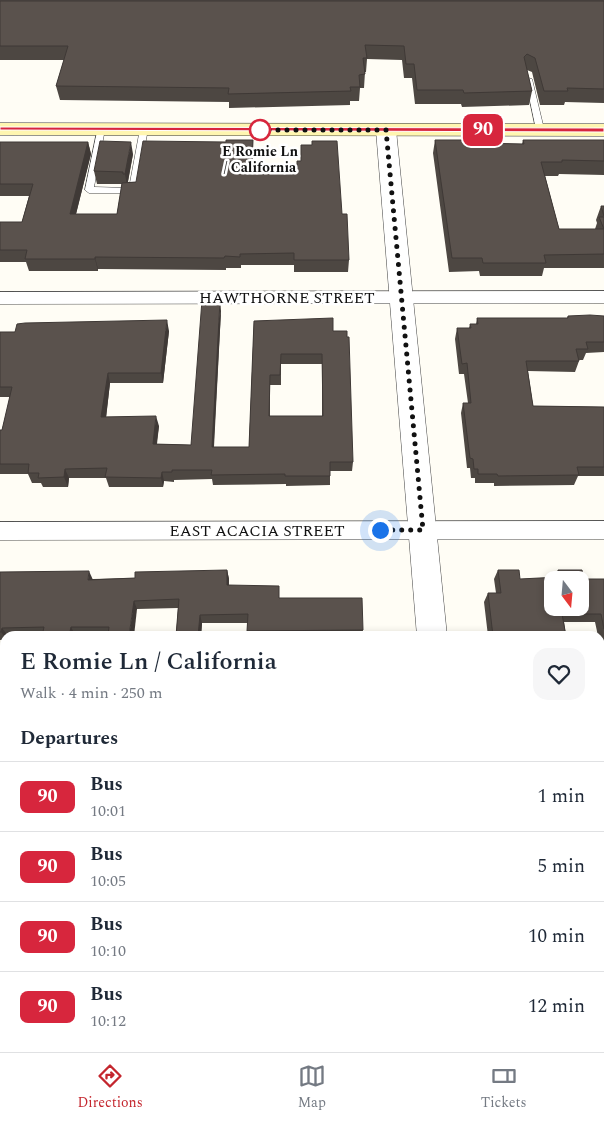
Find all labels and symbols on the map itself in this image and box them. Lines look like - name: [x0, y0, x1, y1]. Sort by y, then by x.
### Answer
- line badge: 90: [460, 114, 506, 146]
- marker: E Romie Ln / California: [249, 119, 271, 141]
- place label: E Romie Ln / California: [222, 141, 298, 178]
- street label: HAWTHORNE STREET: [199, 286, 375, 310]
- your location: [368, 518, 393, 543]
- street label: EAST ACACIA STREET: [169, 519, 345, 543]
- north arrow: [544, 571, 589, 616]

